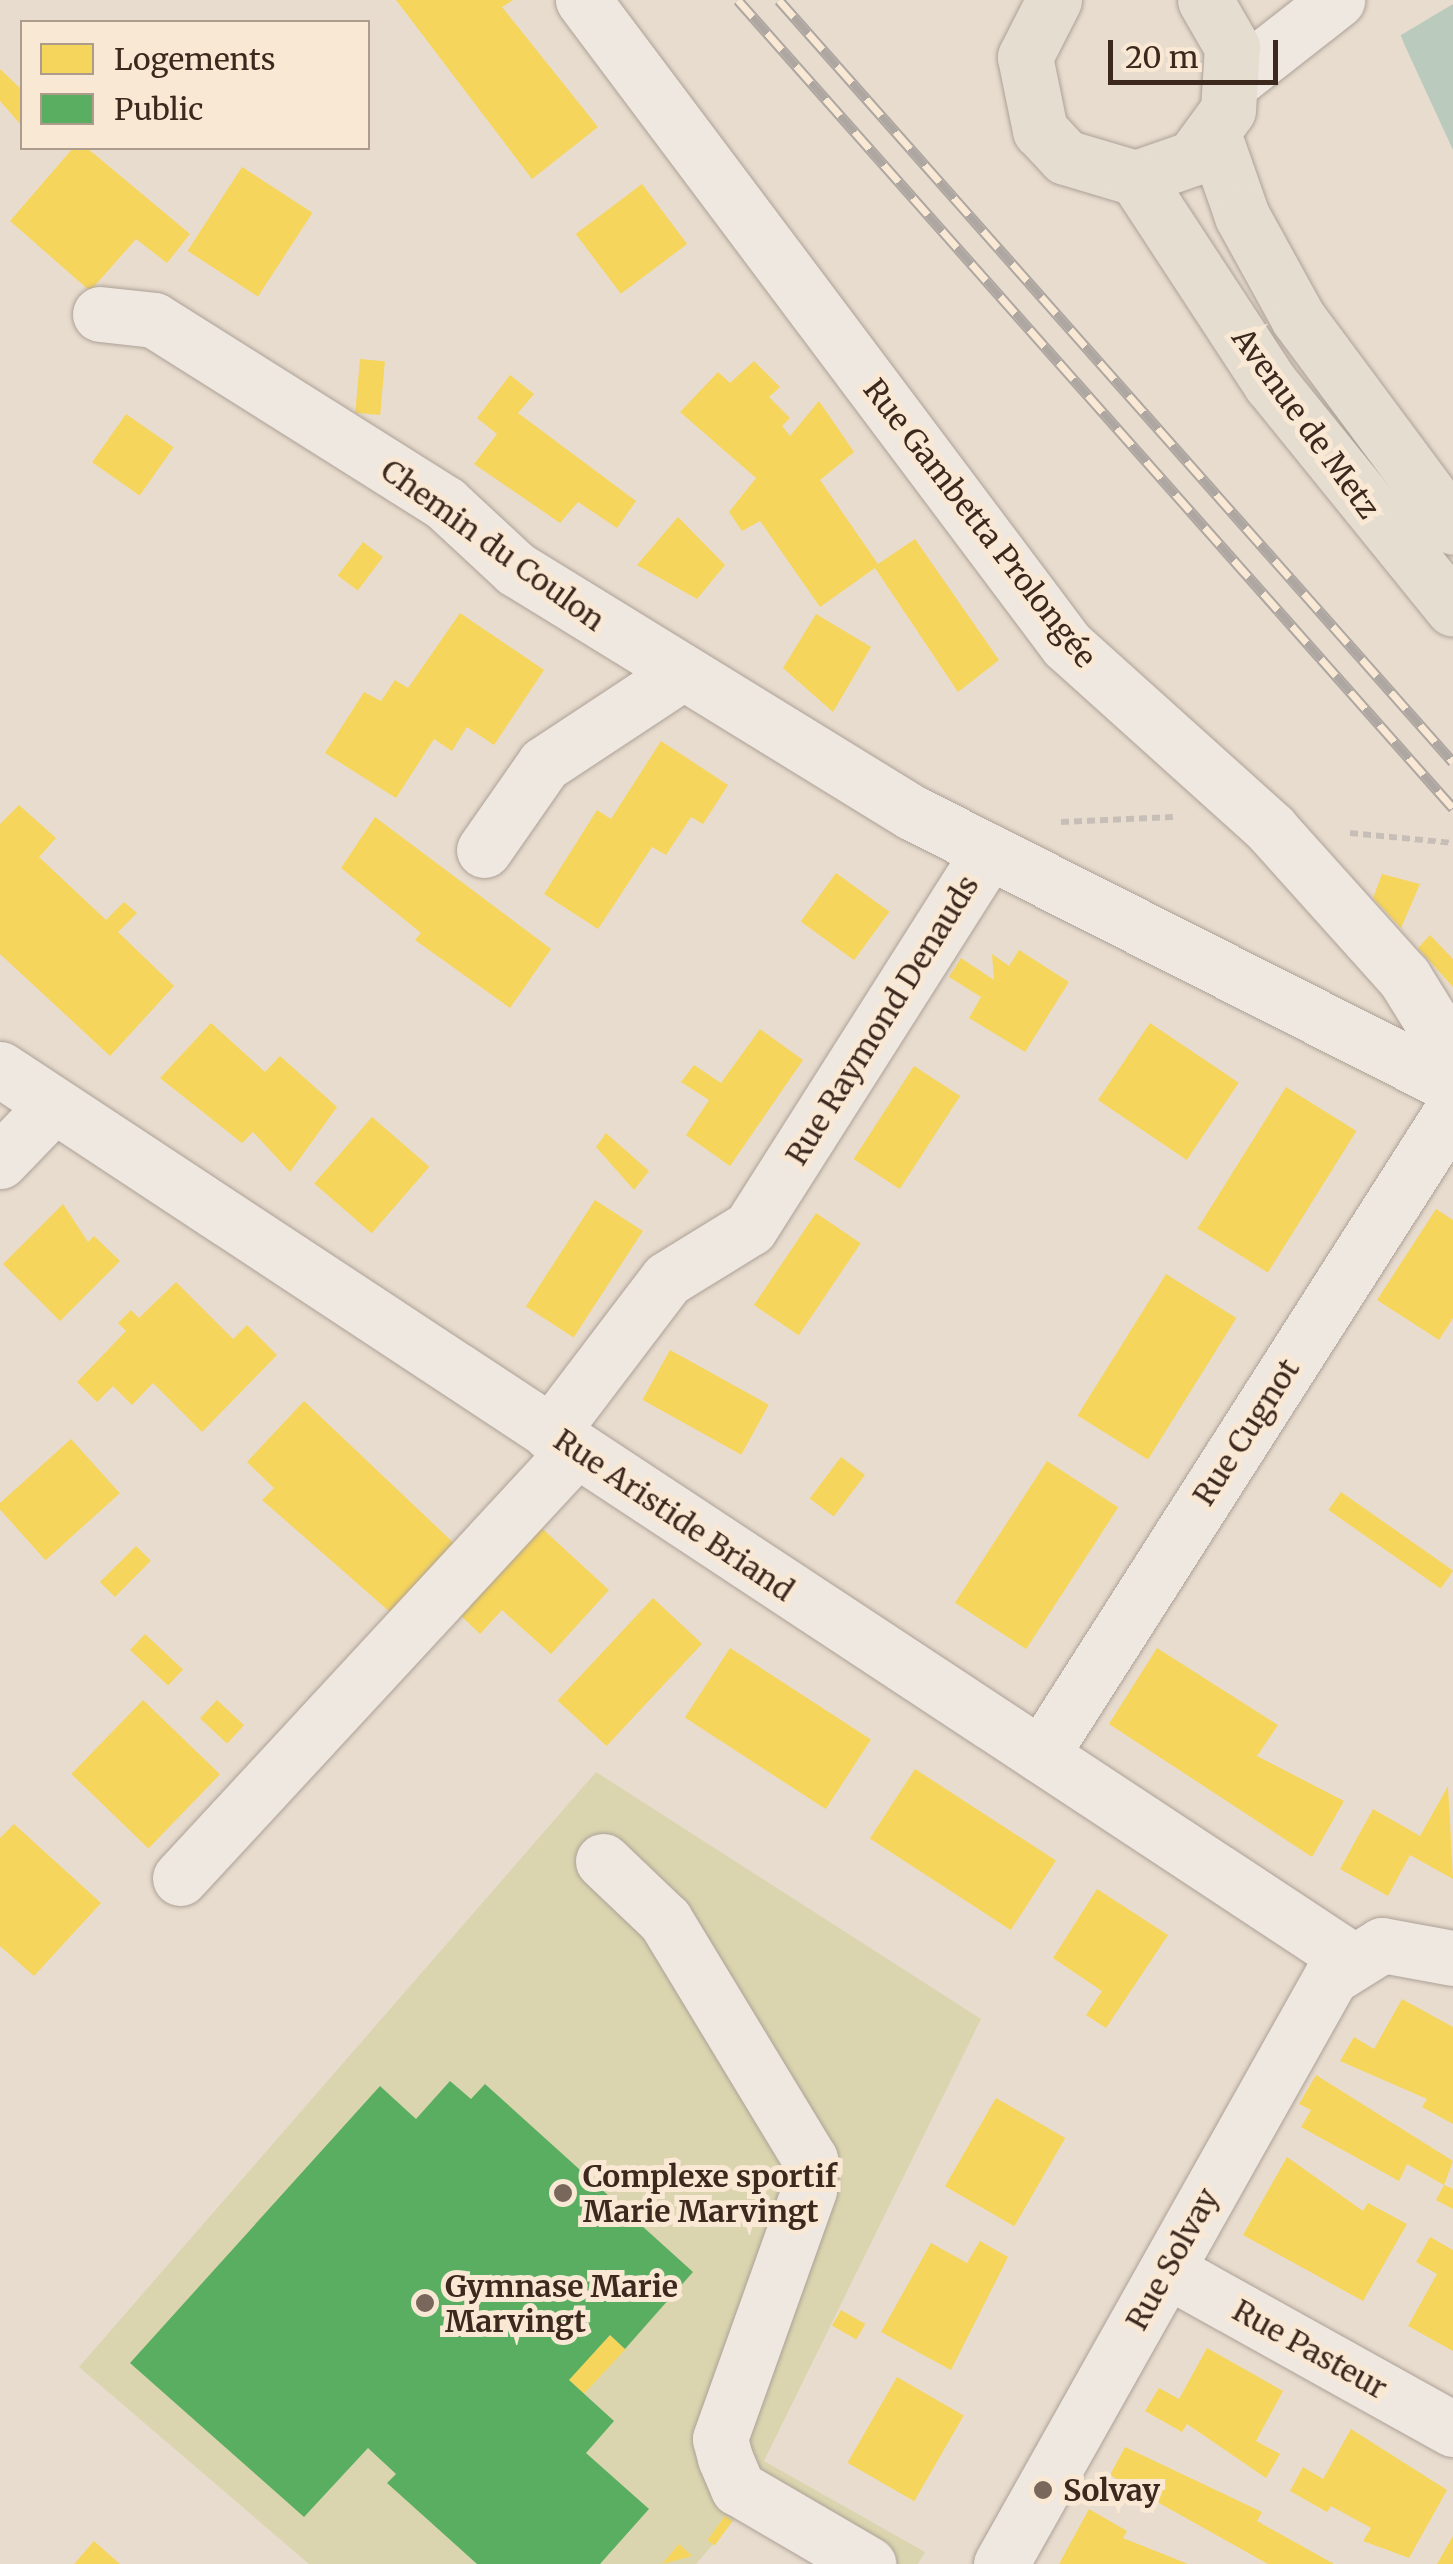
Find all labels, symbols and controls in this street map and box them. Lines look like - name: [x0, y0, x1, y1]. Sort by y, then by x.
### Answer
- legend: [20, 20, 370, 150]
- scale bar: [1113, 20, 1283, 82]
- text: 20 m: [1125, 38, 1198, 76]
- text: Logements: [114, 40, 275, 78]
- text: Public: [114, 90, 203, 128]
- street label: Avenue de Metz: [1225, 321, 1387, 525]
- street label: Rue Gambetta Prolongée: [856, 372, 1104, 674]
- street label: Chemin du Coulon: [374, 452, 612, 638]
- street label: Rue Raymond Denauds: [778, 869, 986, 1171]
- street label: Rue Cugnot: [1185, 1352, 1307, 1512]
- street label: Rue Aristide Briand: [547, 1421, 801, 1609]
- place label: Complexe sportif Marie Marvingt: [583, 2158, 837, 2228]
- marker: Complexe sportif Marie Marvingt: [552, 2182, 574, 2204]
- street label: Rue Solvay: [1118, 2182, 1226, 2336]
- place label: Gymnase Marie Marvingt: [445, 2268, 678, 2338]
- marker: Gymnase Marie Marvingt: [414, 2292, 436, 2314]
- street label: Rue Pasteur: [1227, 2292, 1393, 2406]
- place label: Solvay: [1063, 2472, 1160, 2508]
- marker: Solvay: [1032, 2479, 1054, 2501]

